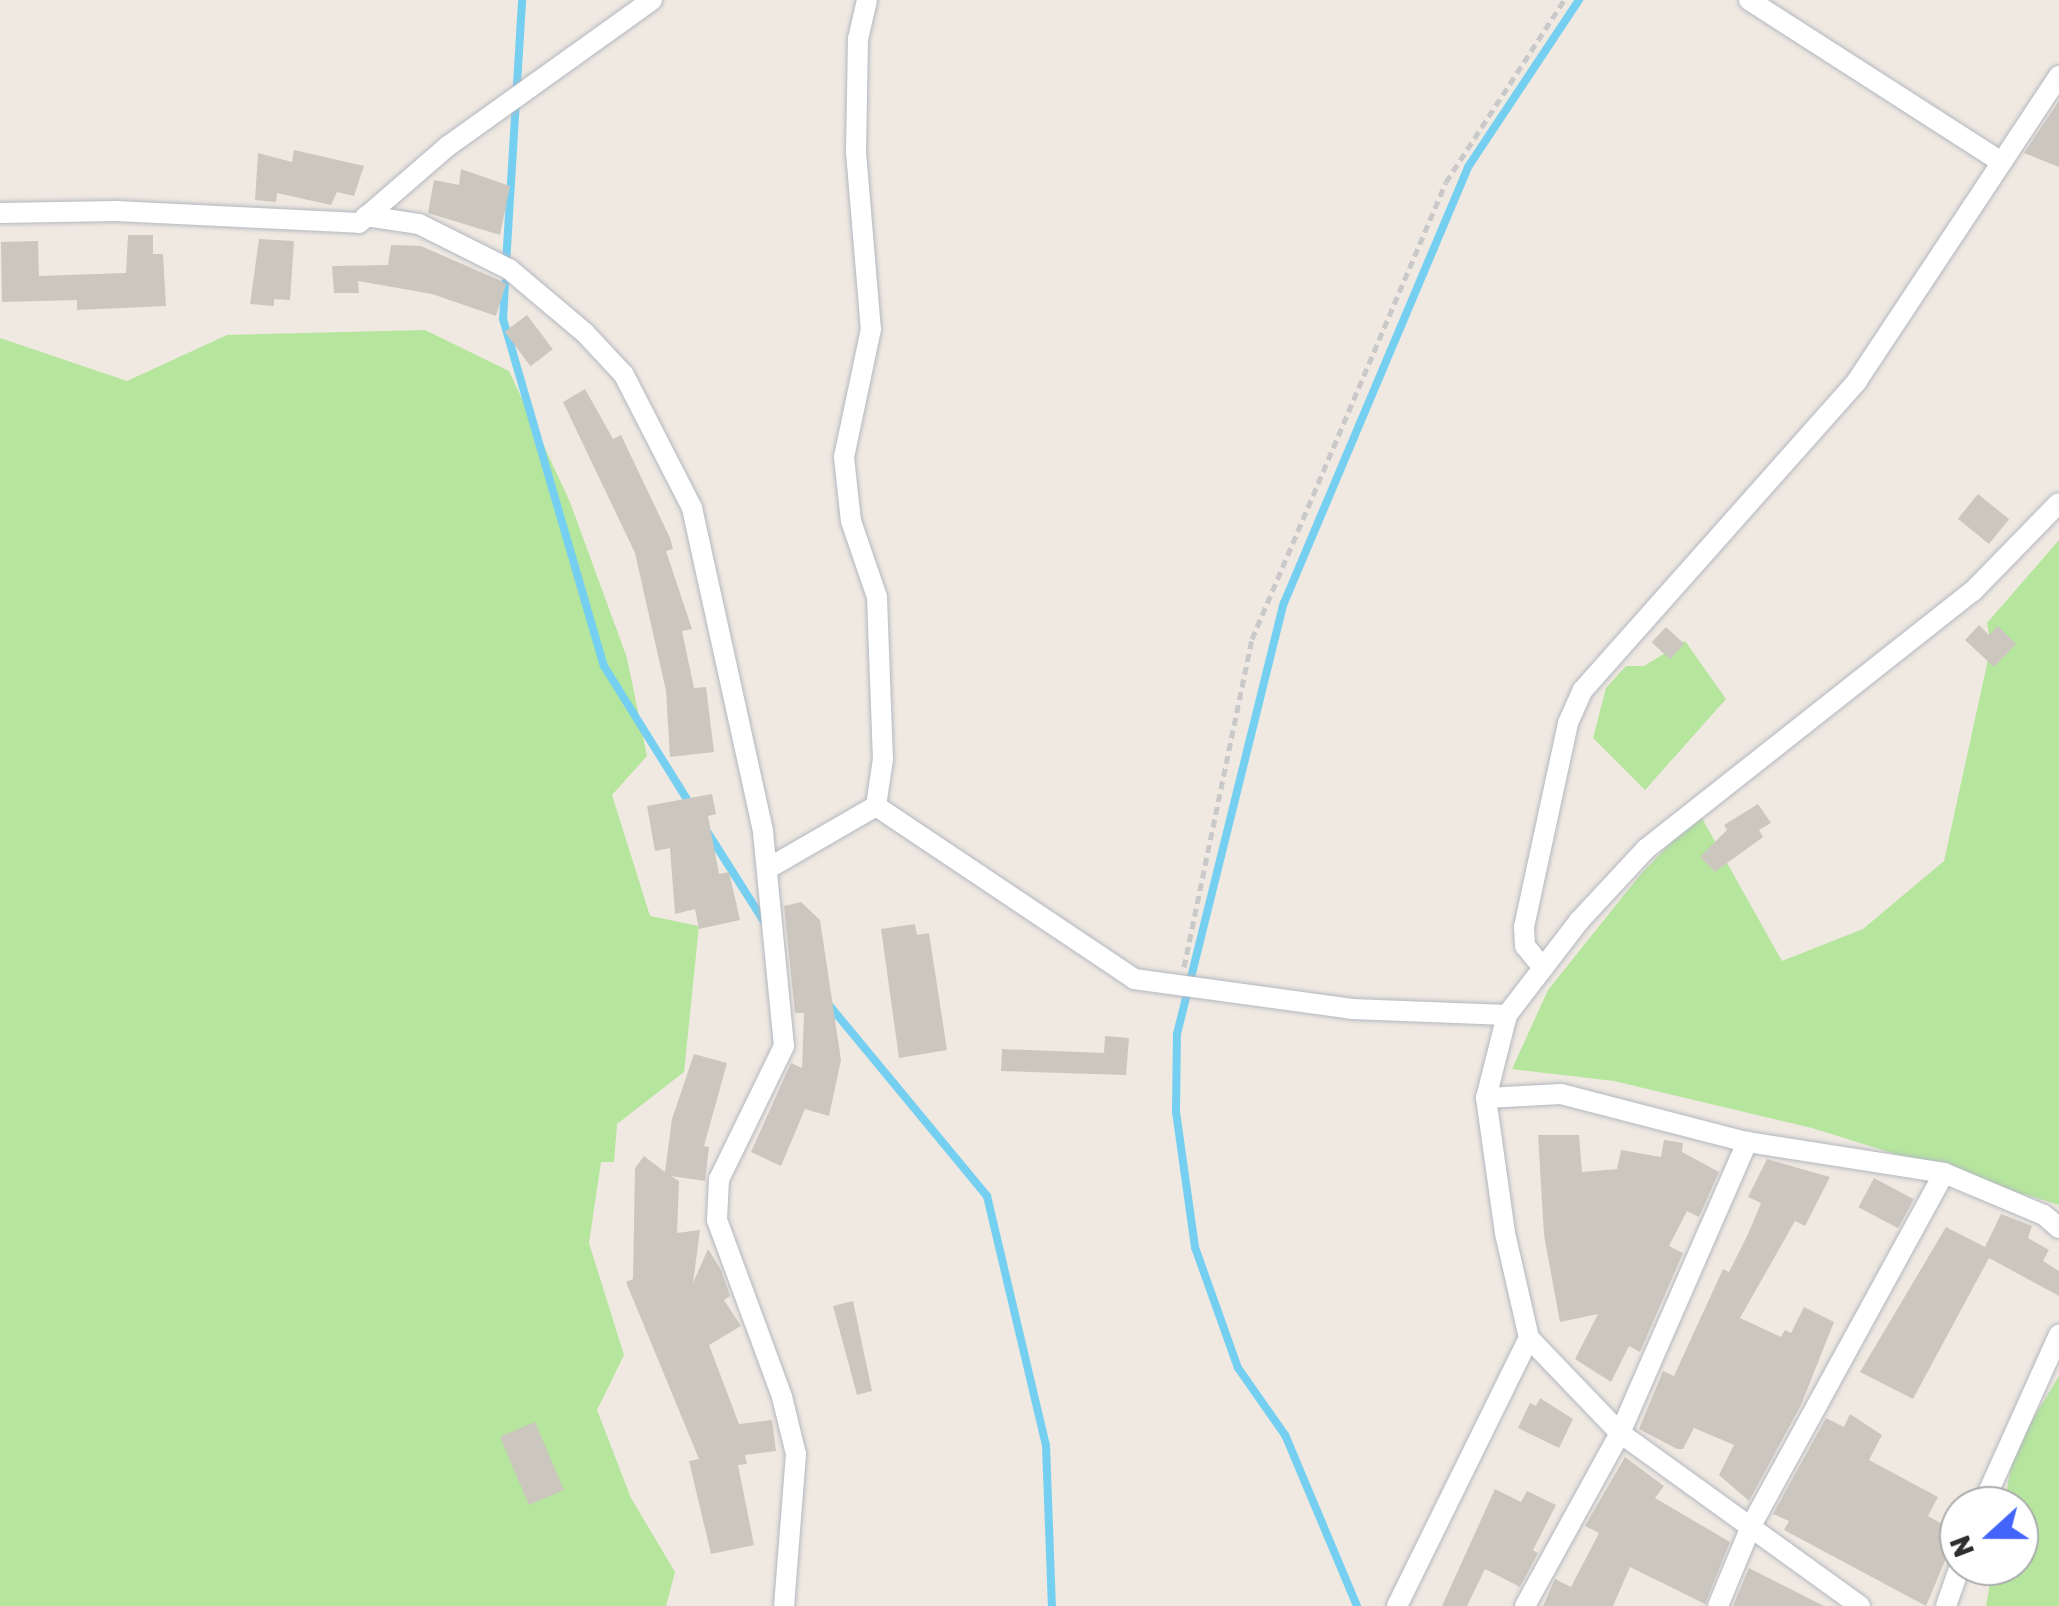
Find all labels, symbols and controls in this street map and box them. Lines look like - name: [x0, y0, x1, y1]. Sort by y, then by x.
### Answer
- north arrow: [1939, 1486, 2039, 1586]
- text: N: [1943, 1531, 1981, 1562]

